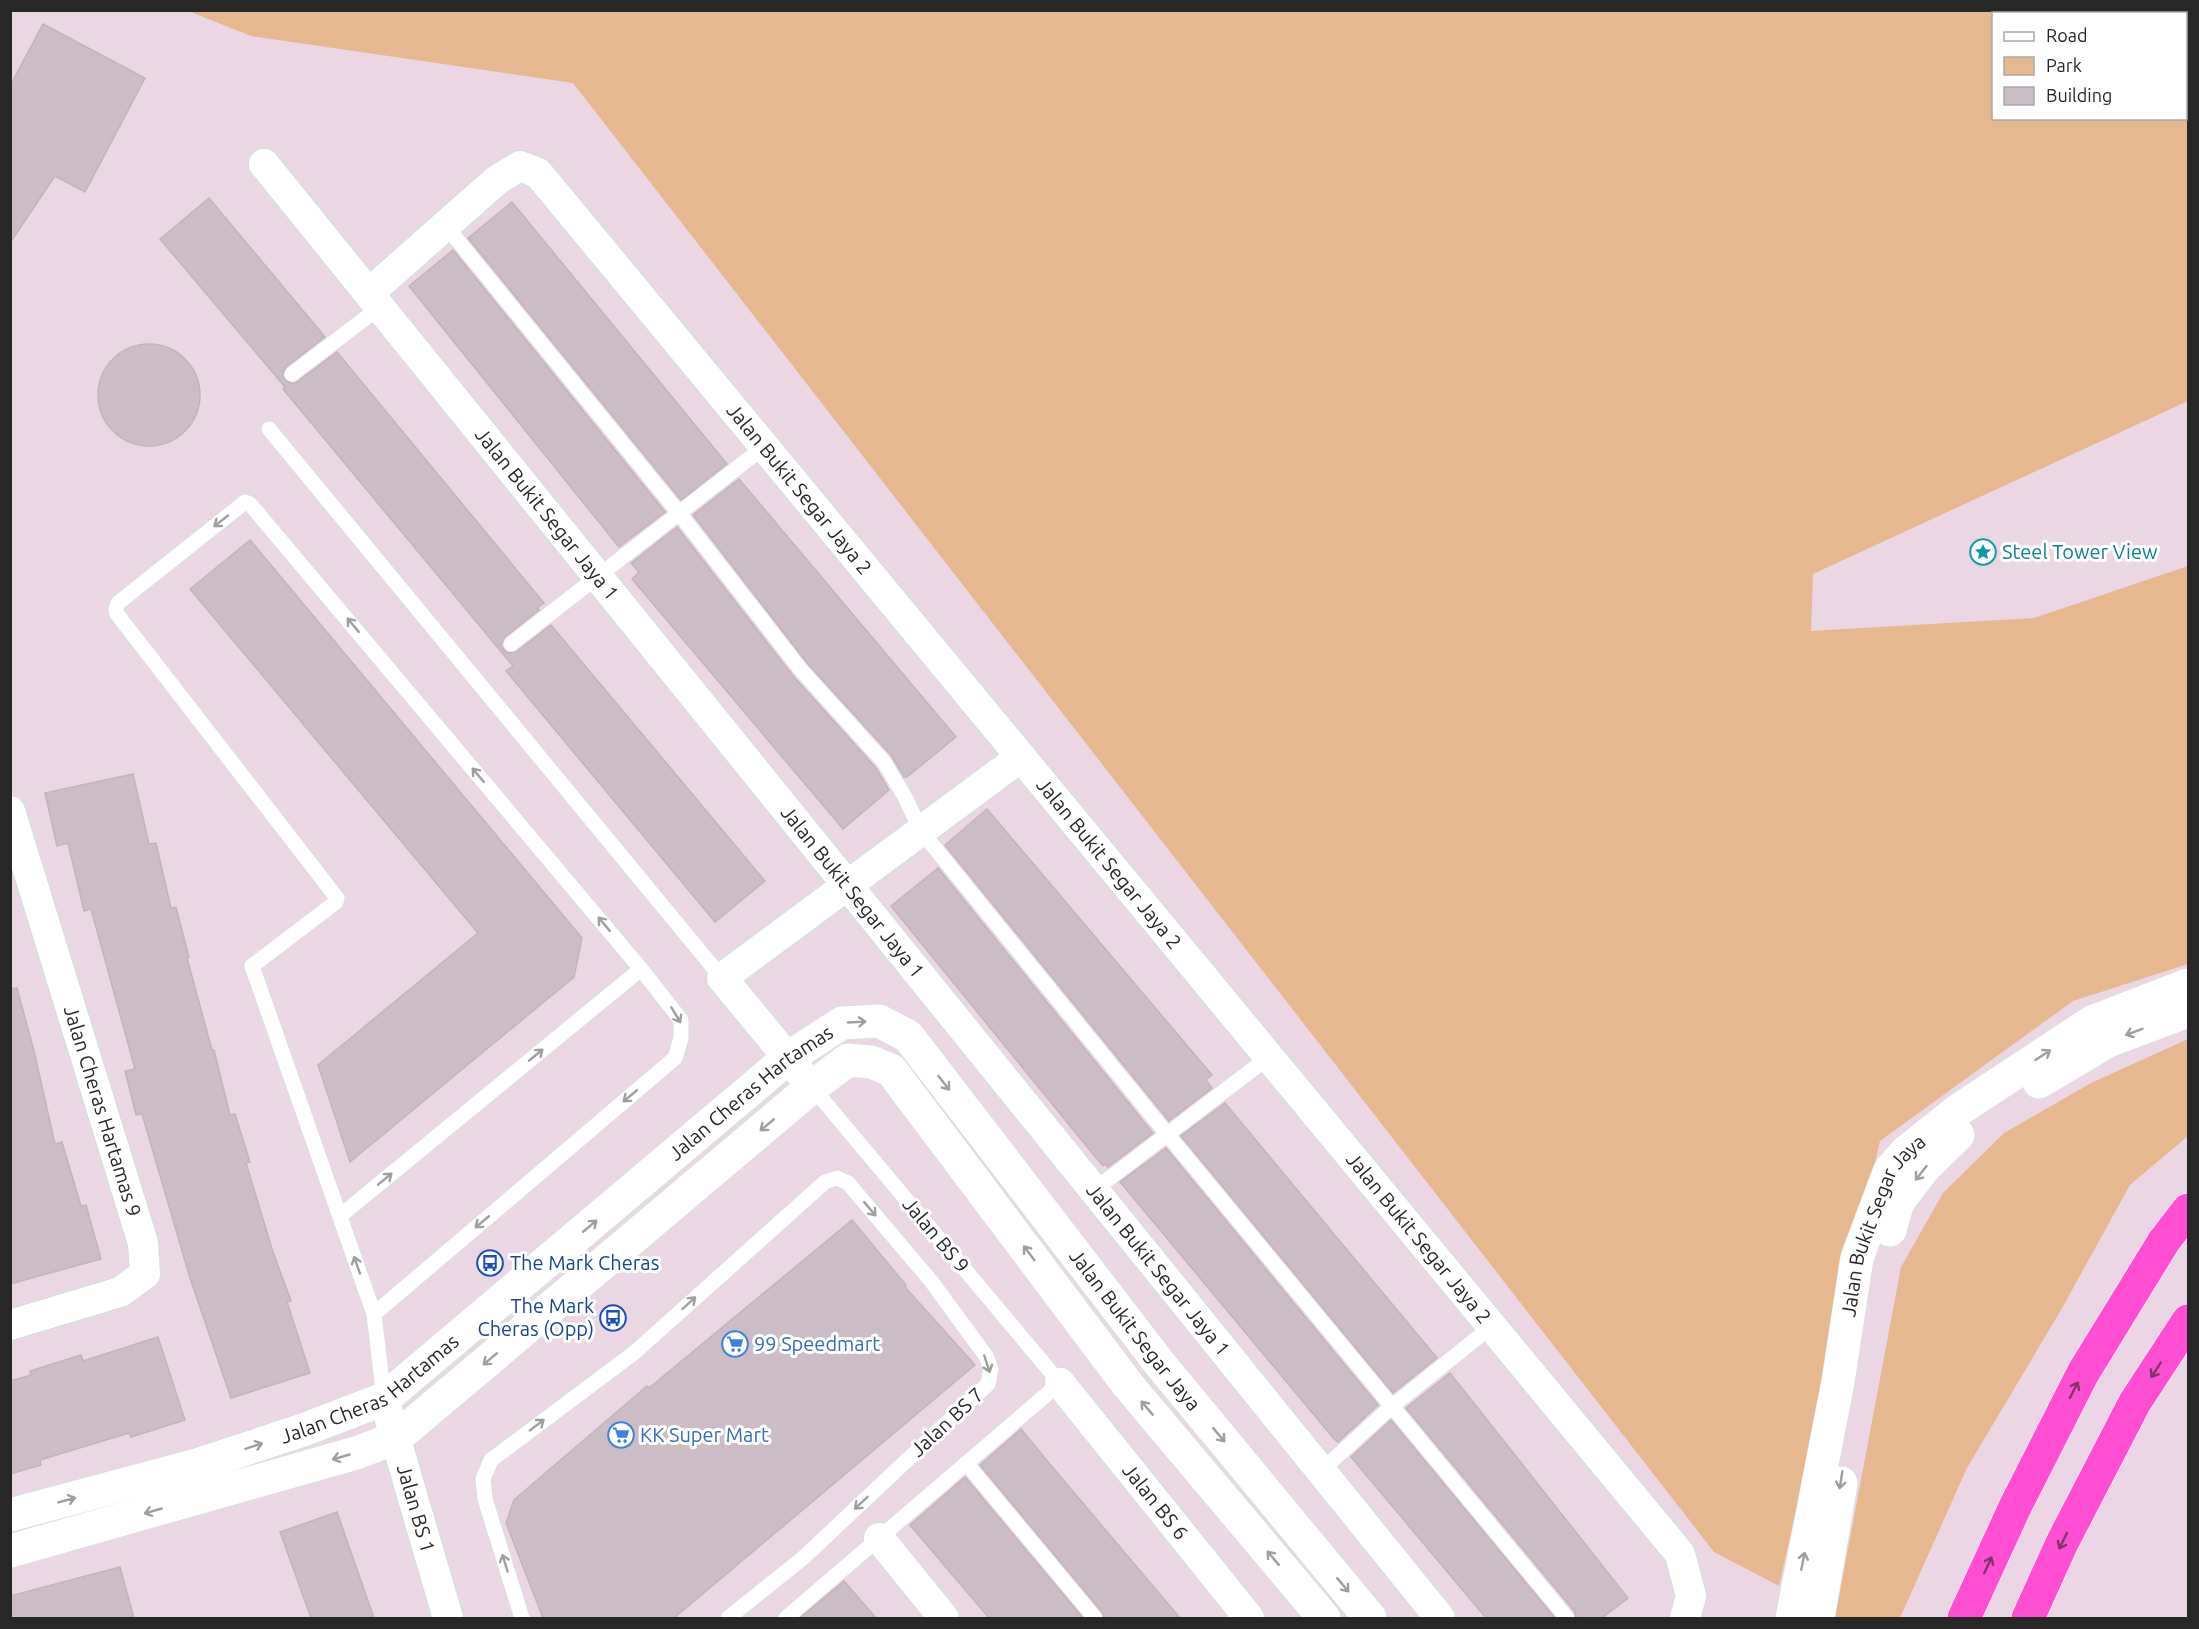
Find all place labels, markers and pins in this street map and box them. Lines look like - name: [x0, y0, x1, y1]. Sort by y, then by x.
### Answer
- place icon: Steel Tower View: [1968, 537, 1998, 567]
- place label: Steel Tower View: [2002, 540, 2158, 563]
- bus stop icon: The Mark Cheras: [475, 1248, 505, 1278]
- place label: The Mark Cheras: [510, 1251, 659, 1274]
- place label: The Mark Cheras (Opp): [477, 1294, 594, 1340]
- bus stop icon: The Mark Cheras (Opp): [598, 1303, 628, 1333]
- supermarket icon: 99 Speedmart: [720, 1329, 750, 1359]
- place label: 99 Speedmart: [754, 1332, 880, 1355]
- supermarket icon: KK Super Mart: [606, 1420, 636, 1450]
- place label: KK Super Mart: [640, 1423, 769, 1446]

